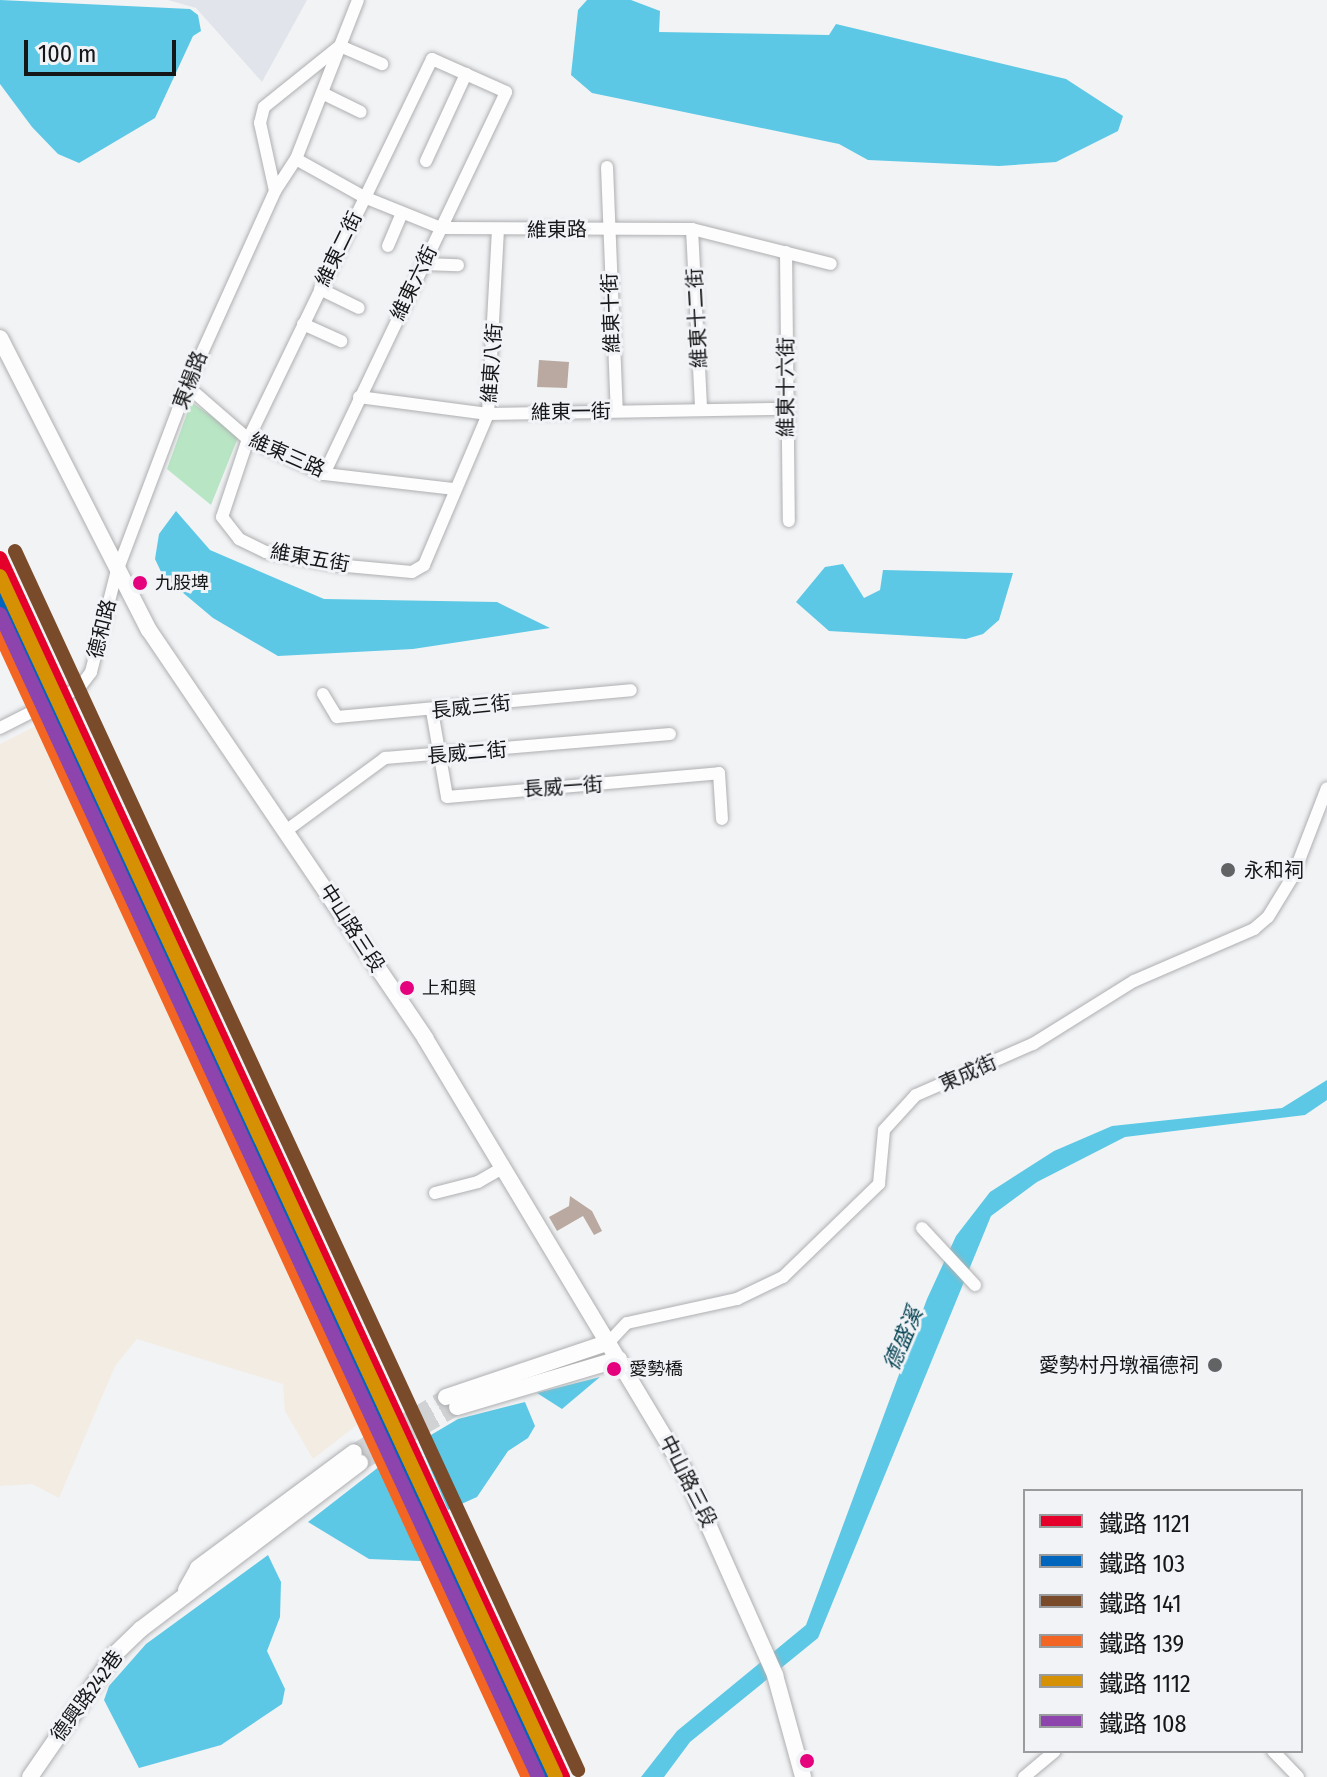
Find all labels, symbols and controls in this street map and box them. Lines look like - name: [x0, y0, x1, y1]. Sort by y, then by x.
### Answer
- scale bar: [28, 24, 180, 74]
- text: 100 m: [38, 40, 96, 68]
- street label: 維東二街: [311, 208, 367, 290]
- street label: 維東路: [527, 217, 587, 243]
- street label: 維東六街: [386, 242, 442, 324]
- street label: 維東十二街: [682, 267, 712, 369]
- street label: 維東十街: [598, 273, 624, 353]
- street label: 維東八街: [477, 322, 507, 404]
- street label: 維東十六街: [774, 337, 798, 437]
- street label: 東楊路: [168, 348, 212, 412]
- street label: 維東一街: [531, 399, 611, 425]
- street label: 維東三路: [246, 428, 328, 482]
- street label: 維東五街: [269, 539, 351, 577]
- place label: 九股埤: [155, 572, 209, 594]
- marker: 九股埤: [132, 575, 148, 591]
- street label: 德和路: [83, 597, 121, 661]
- street label: 長威三街: [430, 691, 512, 723]
- street label: 長威二街: [426, 738, 508, 768]
- street label: 長威一街: [522, 772, 604, 802]
- place label: 永和祠: [1244, 858, 1304, 882]
- marker: 永和祠: [1219, 861, 1237, 879]
- street label: 中山路三段: [315, 880, 389, 976]
- place label: 上和興: [422, 977, 476, 999]
- marker: 上和興: [399, 980, 415, 996]
- street label: 東成街: [936, 1050, 1000, 1096]
- water label: 德盛溪: [878, 1303, 928, 1375]
- place label: 愛勢村丹墩福德祠: [1039, 1353, 1199, 1377]
- marker: 愛勢村丹墩福德祠: [1206, 1356, 1224, 1374]
- place label: 愛勢橋: [629, 1358, 683, 1380]
- marker: 愛勢橋: [606, 1361, 622, 1377]
- street label: 中山路三段: [655, 1431, 721, 1531]
- legend: [1023, 1489, 1303, 1753]
- text: 鐵路 1121: [1099, 1510, 1190, 1538]
- text: 鐵路 103: [1099, 1550, 1185, 1578]
- text: 鐵路 141: [1099, 1590, 1182, 1618]
- text: 鐵路 139: [1099, 1630, 1184, 1658]
- street label: 德興路242巷: [46, 1646, 128, 1746]
- text: 鐵路 1112: [1099, 1670, 1191, 1698]
- text: 鐵路 108: [1099, 1710, 1187, 1738]
- unlabelled marker: [799, 1753, 815, 1769]

